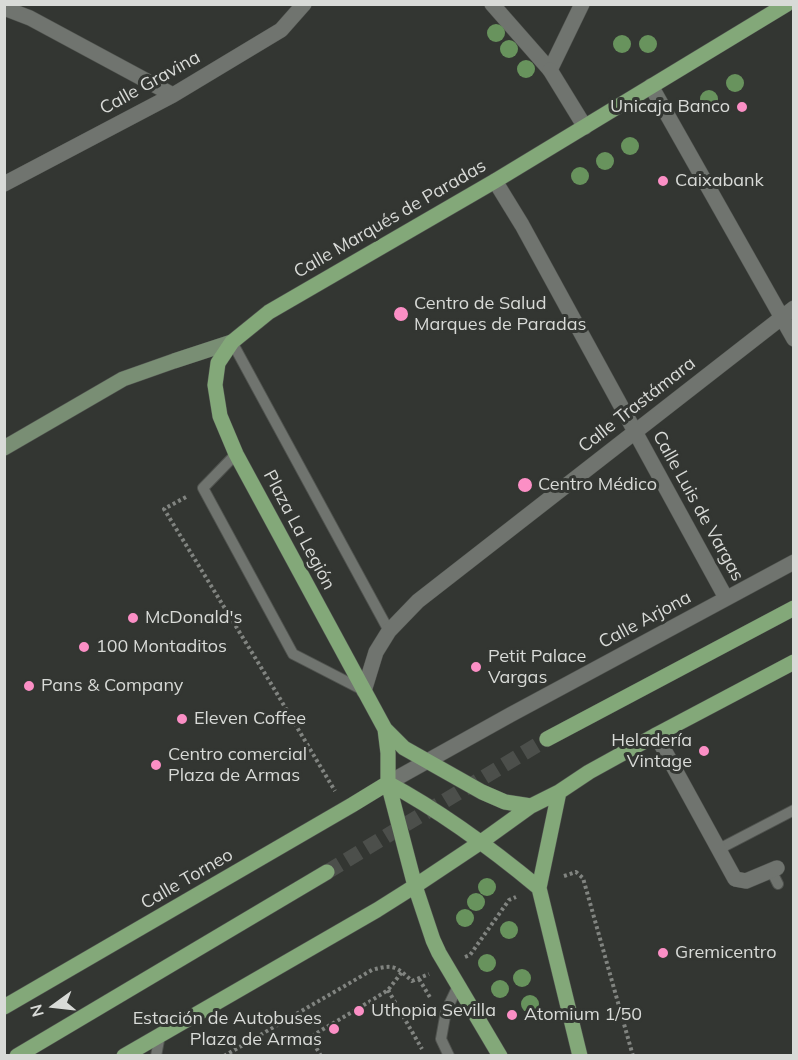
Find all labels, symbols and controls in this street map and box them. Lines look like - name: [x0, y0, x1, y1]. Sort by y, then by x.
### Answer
- street label: Calle Gravina: [96, 47, 204, 119]
- place label: Unicaja Banco: [610, 96, 730, 118]
- marker: Unicaja Banco: [735, 100, 749, 114]
- street label: Calle Marqués de Paradas: [290, 155, 490, 283]
- place label: Caixabank: [675, 170, 764, 192]
- marker: Caixabank: [656, 174, 670, 188]
- place label: Centro de Salud Marques de Paradas: [414, 293, 586, 336]
- marker: Centro de Salud Marques de Paradas: [392, 305, 410, 323]
- street label: Calle Trastámara: [574, 353, 700, 457]
- street label: Calle Luis de Vargas: [648, 427, 748, 585]
- street label: Plaza La Legión: [258, 467, 340, 593]
- place label: Centro Médico: [538, 474, 657, 496]
- marker: Centro Médico: [516, 476, 534, 494]
- street label: Calle Arjona: [595, 587, 695, 653]
- place label: McDonald's: [145, 607, 242, 629]
- marker: McDonald's: [126, 611, 140, 625]
- place label: 100 Montaditos: [96, 636, 227, 658]
- marker: 100 Montaditos: [77, 640, 91, 654]
- place label: Petit Palace Vargas: [488, 646, 586, 688]
- marker: Petit Palace Vargas: [469, 660, 483, 674]
- place label: Pans & Company: [41, 675, 183, 697]
- marker: Pans & Company: [22, 679, 36, 693]
- place label: Eleven Coffee: [194, 708, 306, 730]
- marker: Eleven Coffee: [175, 712, 189, 726]
- place label: Heladería Vintage: [611, 730, 692, 772]
- place label: Centro comercial Plaza de Armas: [168, 744, 307, 786]
- marker: Heladería Vintage: [697, 744, 711, 758]
- marker: Centro comercial Plaza de Armas: [149, 758, 163, 772]
- street label: Calle Torneo: [137, 844, 237, 914]
- place label: Gremicentro: [675, 942, 777, 964]
- marker: Gremicentro: [656, 946, 670, 960]
- north arrow: [24, 976, 84, 1036]
- place label: Uthopia Sevilla: [371, 1000, 496, 1022]
- text: N: [25, 1002, 48, 1019]
- marker: Uthopia Sevilla: [352, 1004, 366, 1018]
- place label: Atomium 1/50: [524, 1004, 642, 1026]
- place label: Estación de Autobuses Plaza de Armas: [133, 1008, 322, 1050]
- marker: Atomium 1/50: [505, 1008, 519, 1022]
- marker: Estación de Autobuses Plaza de Armas: [327, 1022, 341, 1036]

